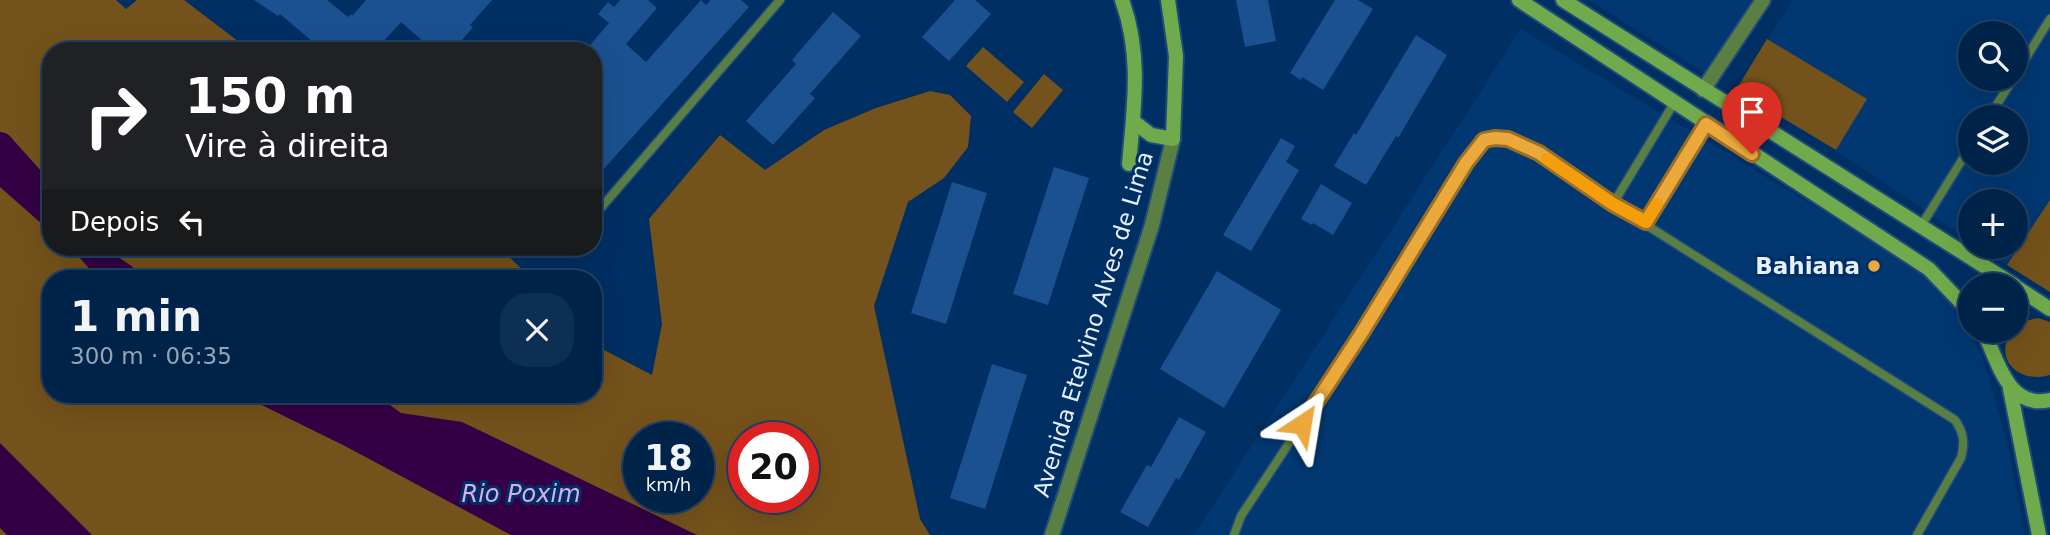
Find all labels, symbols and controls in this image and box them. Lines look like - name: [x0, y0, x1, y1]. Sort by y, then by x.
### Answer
- map controls: [1958, 21, 2028, 343]
- button: search: [1958, 21, 2028, 91]
- text: 150 m: [185, 68, 355, 125]
- icon: right: [70, 70, 161, 161]
- pin: [1722, 82, 1782, 154]
- icon: arrive: [1733, 93, 1771, 131]
- button: layers: [1958, 105, 2028, 175]
- text: Vire à direita: [185, 127, 390, 165]
- street label: Avenida Etelvino Alves de Lima: [1028, 148, 1158, 500]
- button: +: [1958, 189, 2028, 259]
- icon: left: [173, 203, 211, 241]
- text: Depois: [70, 207, 159, 237]
- place label: Bahiana: [1755, 253, 1860, 279]
- marker: Bahiana: [1866, 258, 1882, 274]
- button: −: [1958, 273, 2028, 343]
- text: 1 min: [70, 292, 202, 341]
- button: close: [500, 293, 574, 367]
- text: 300 m · 06:35: [70, 343, 232, 369]
- position arrow: [1265, 387, 1339, 461]
- speed limit sign: 20: [728, 422, 819, 513]
- text: 18: [644, 438, 693, 478]
- text: km/h: [646, 474, 691, 495]
- water label: Rio Poxim: [461, 480, 581, 508]

